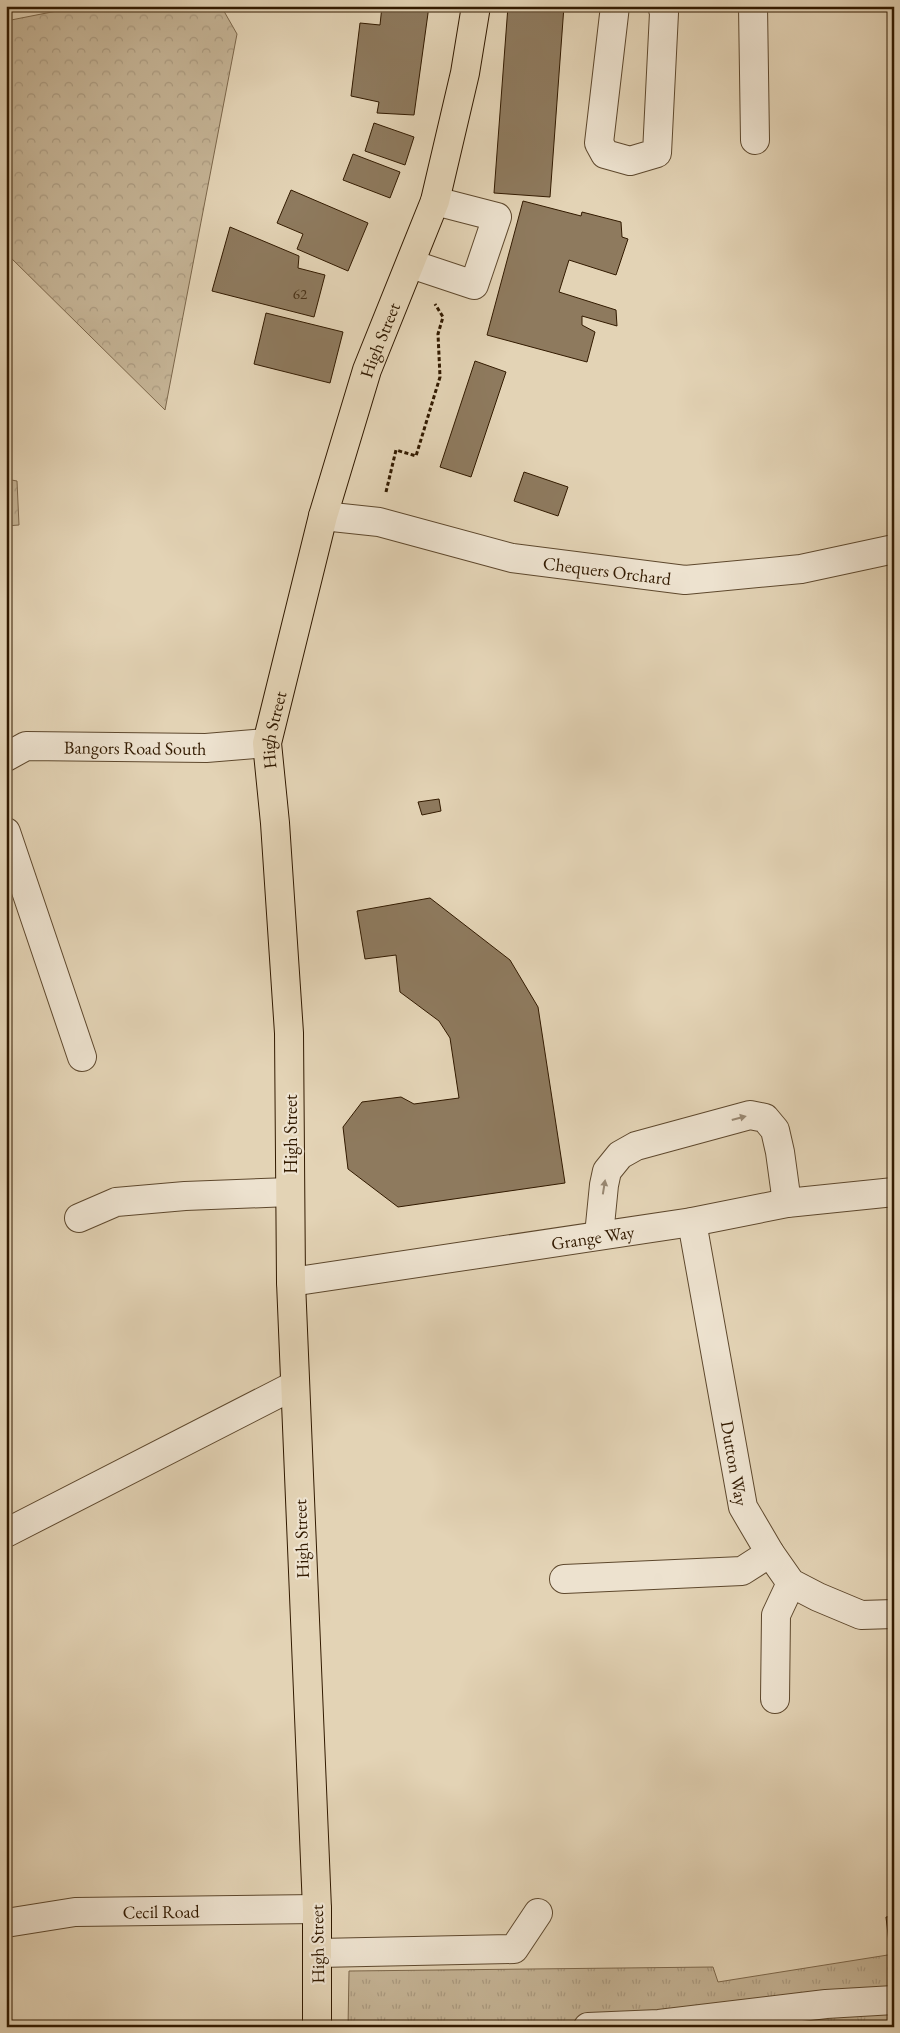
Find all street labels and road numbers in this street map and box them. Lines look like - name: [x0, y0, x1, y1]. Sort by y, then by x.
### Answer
- street label: High Street: [354, 299, 405, 380]
- street label: Chequers Orchard: [542, 551, 673, 590]
- street label: High Street: [255, 688, 291, 770]
- street label: Bangors Road South: [64, 735, 207, 760]
- street label: High Street: [279, 1094, 302, 1174]
- street label: Grange Way: [549, 1219, 636, 1254]
- street label: Dutton Way: [716, 1419, 754, 1508]
- street label: High Street: [288, 1499, 314, 1579]
- street label: Cecil Road: [122, 1899, 201, 1923]
- street label: High Street: [305, 1904, 329, 1984]

